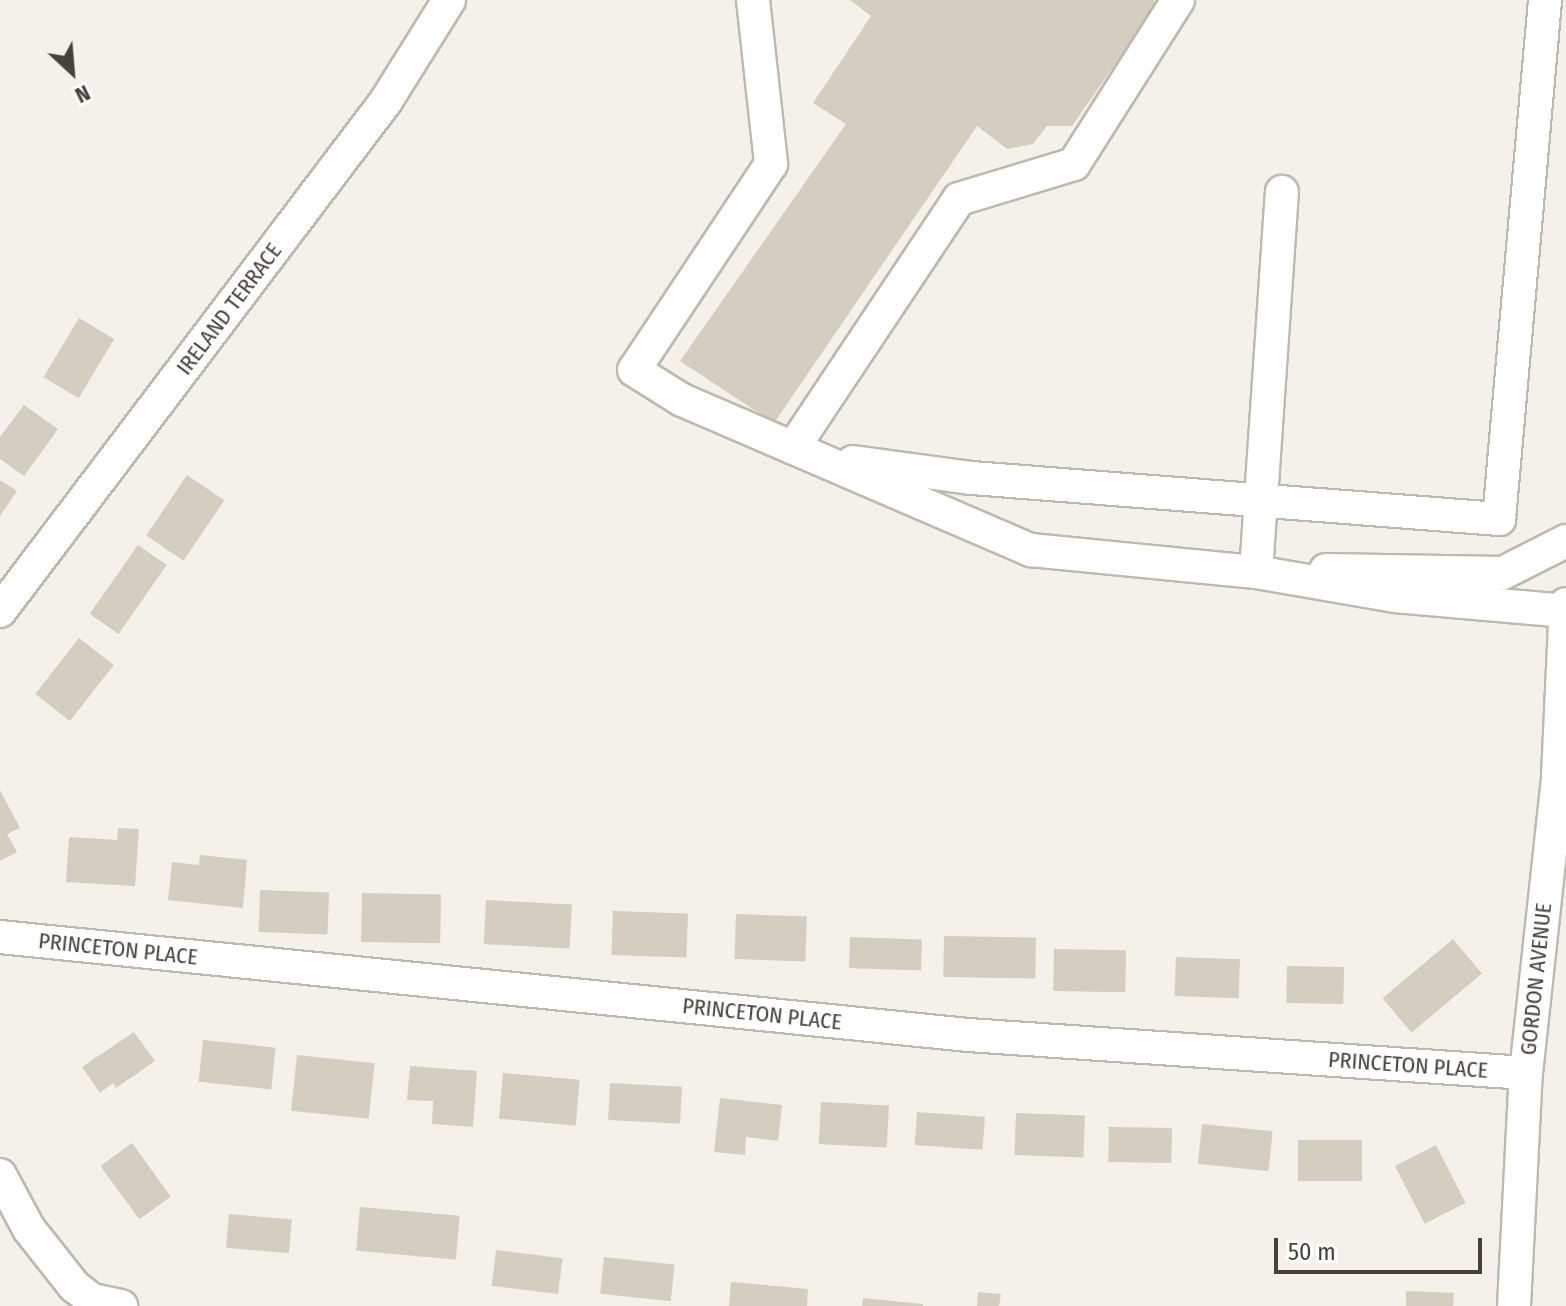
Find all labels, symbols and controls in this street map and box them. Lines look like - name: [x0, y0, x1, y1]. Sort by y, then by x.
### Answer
- north arrow: [32, 32, 112, 112]
- text: N: [71, 79, 95, 109]
- street label: IRELAND TERRACE: [171, 238, 287, 380]
- street label: GORDON AVENUE: [1515, 902, 1557, 1056]
- street label: PRINCETON PLACE: [37, 928, 199, 970]
- street label: PRINCETON PLACE: [681, 993, 843, 1035]
- street label: PRINCETON PLACE: [1327, 1046, 1489, 1084]
- scale bar: [1278, 1222, 1486, 1272]
- text: 50 m: [1288, 1238, 1336, 1266]

